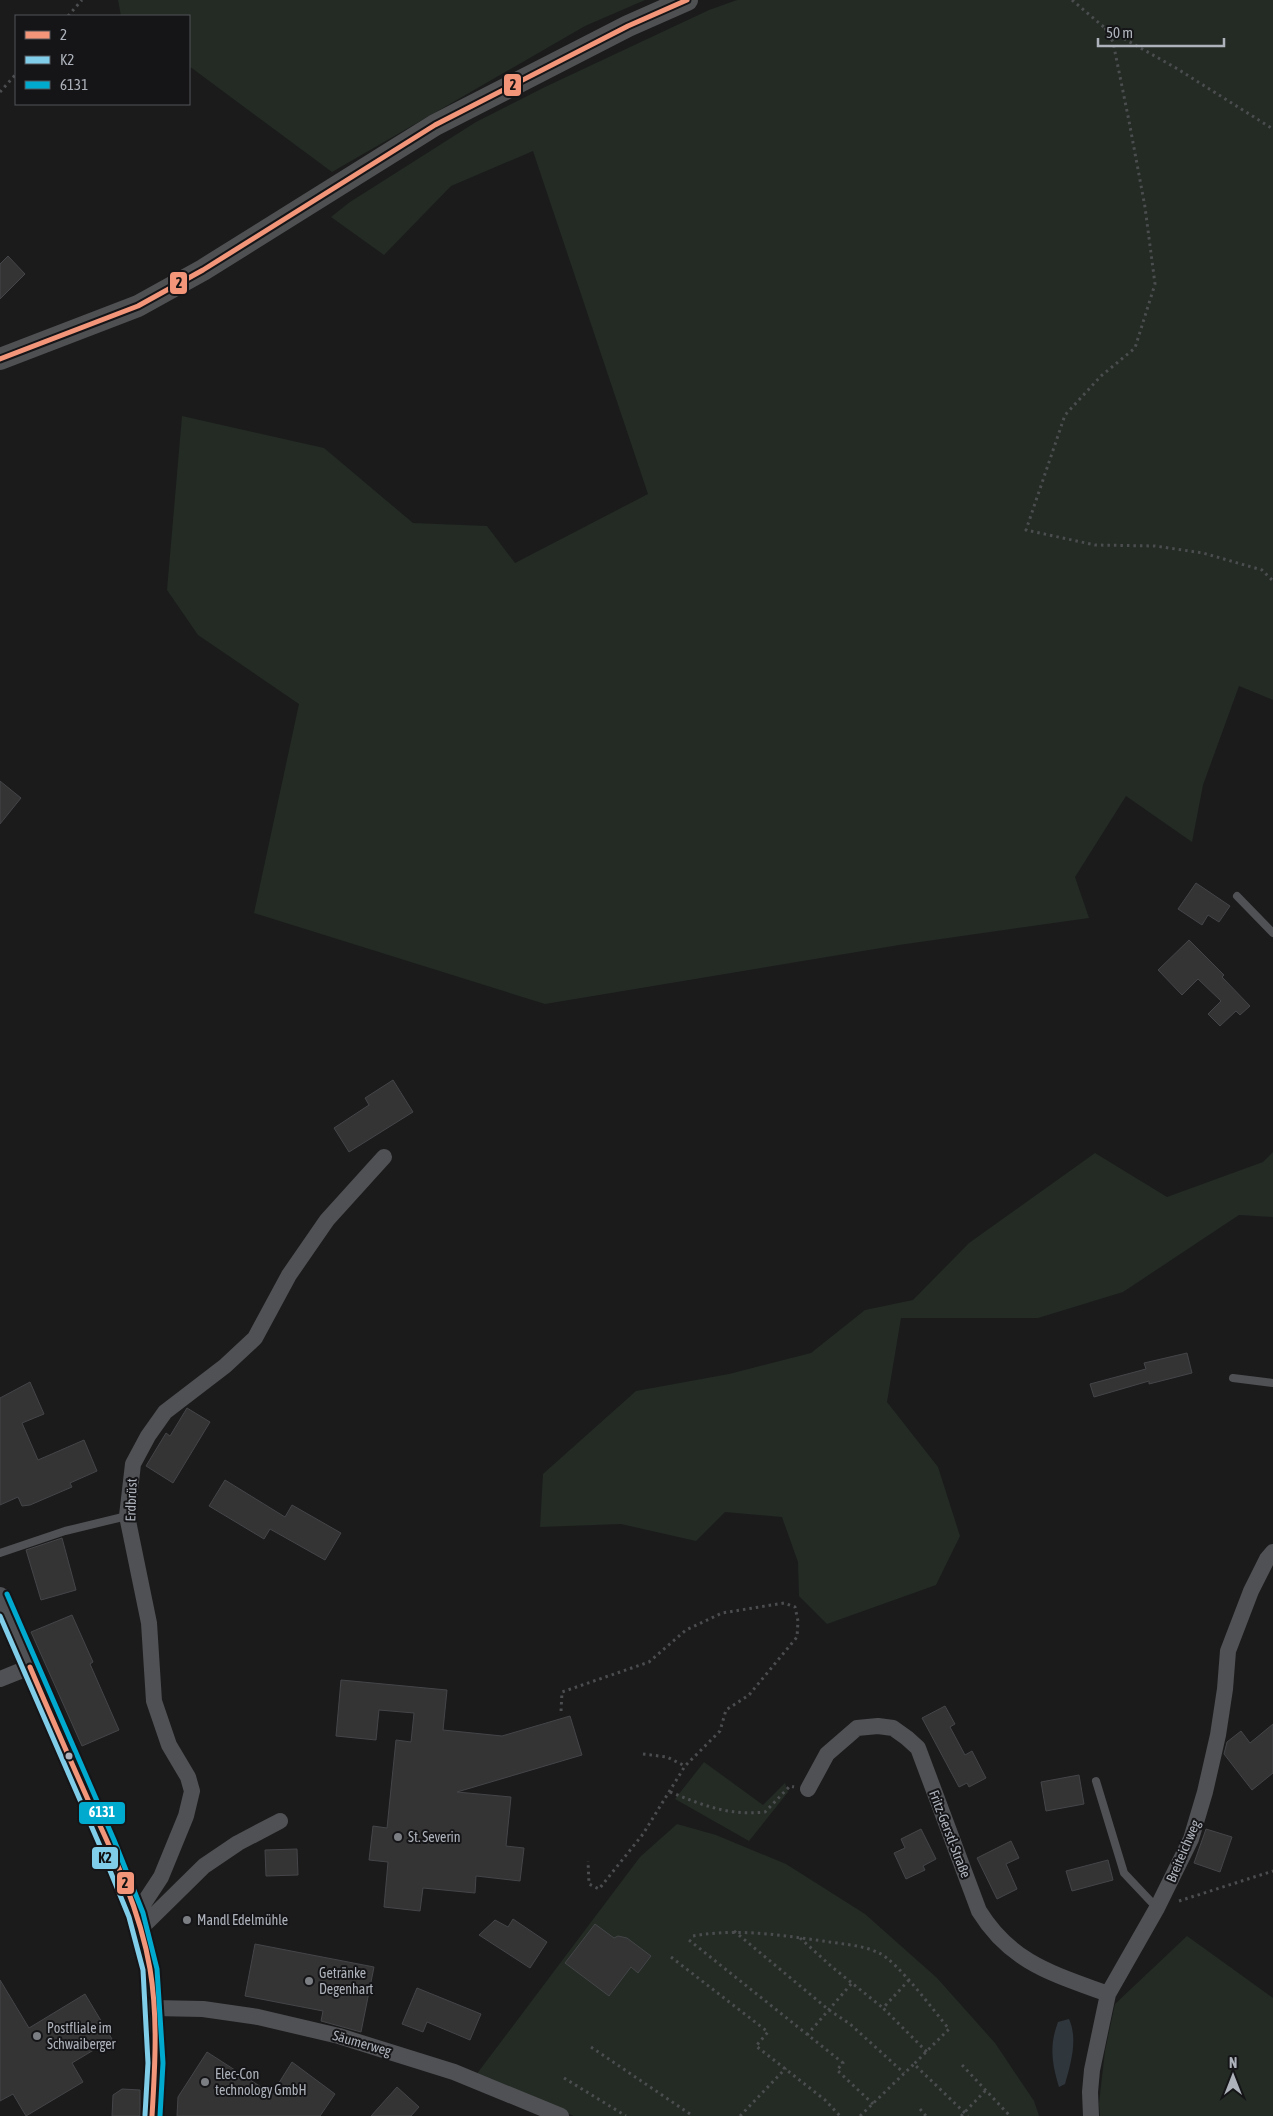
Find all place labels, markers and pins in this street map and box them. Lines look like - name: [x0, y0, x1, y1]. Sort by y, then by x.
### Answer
- unlabelled marker: [64, 1751, 74, 1761]
- place label: St. Severin: [408, 1829, 461, 1845]
- marker: St. Severin: [392, 1831, 404, 1843]
- place label: Mandl Edelmühle: [197, 1912, 288, 1928]
- marker: Mandl Edelmühle: [181, 1914, 193, 1926]
- place label: Getränke Degenhart: [319, 1965, 373, 1997]
- marker: Getränke Degenhart: [303, 1975, 315, 1987]
- place label: Postfliale im Schwaiberger: [47, 2020, 117, 2052]
- marker: Postfliale im Schwaiberger: [31, 2030, 43, 2042]
- place label: Elec-Con technology GmbH: [215, 2066, 307, 2098]
- marker: Elec-Con technology GmbH: [199, 2076, 211, 2088]

